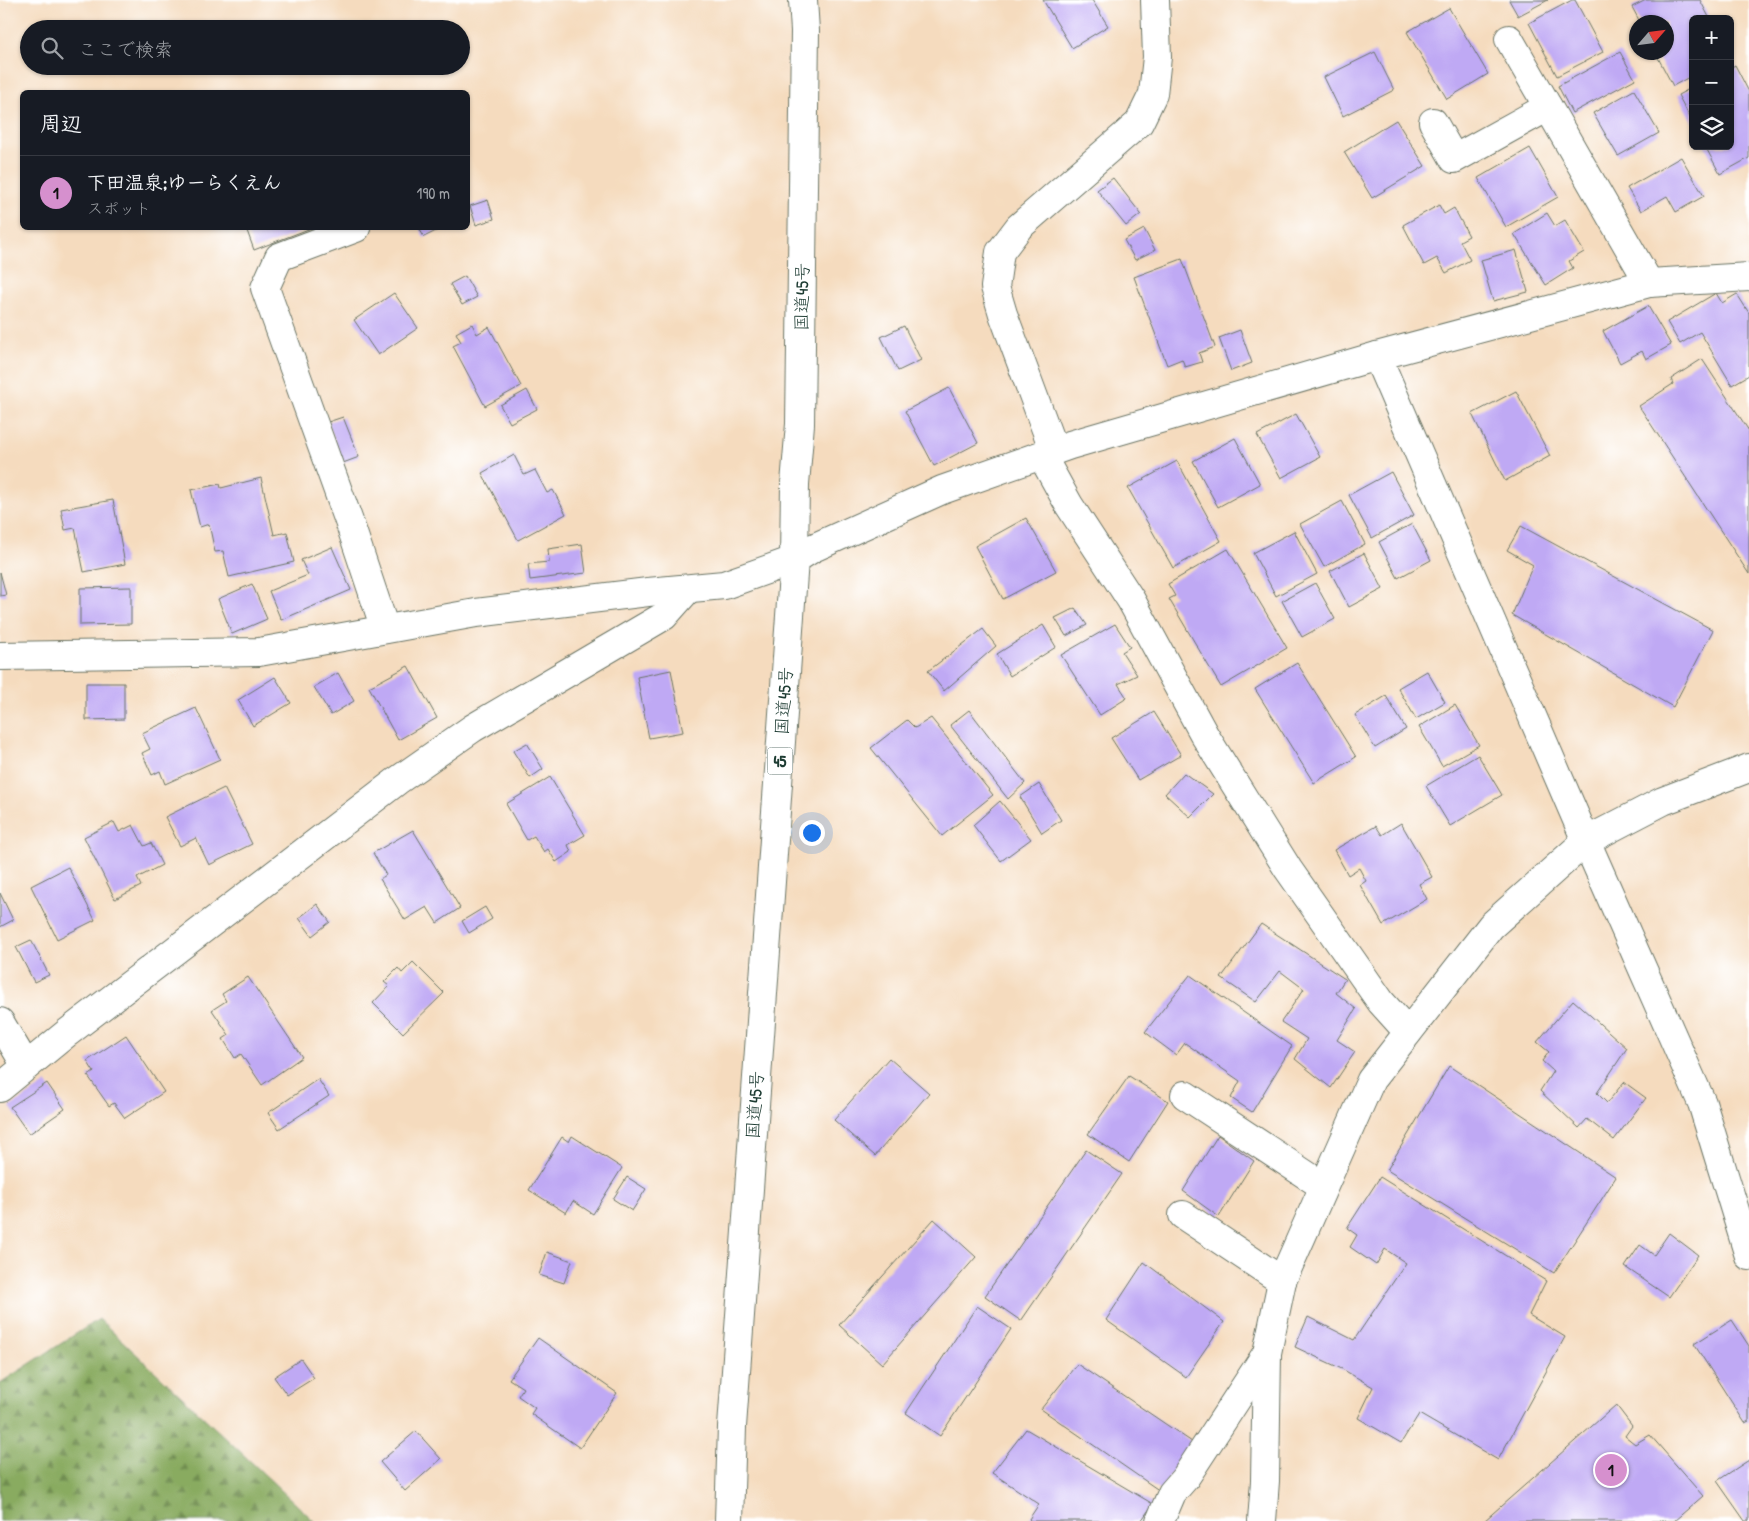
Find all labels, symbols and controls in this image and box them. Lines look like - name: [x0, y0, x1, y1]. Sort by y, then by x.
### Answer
- north arrow: [1629, 15, 1674, 60]
- map controls: [1689, 15, 1734, 150]
- button: +: [1689, 15, 1734, 60]
- search box: [20, 20, 470, 75]
- icon: search: [38, 34, 66, 62]
- text: ここで検索: [78, 36, 173, 62]
- button: −: [1689, 60, 1734, 105]
- button: layers: [1689, 105, 1734, 150]
- text: 周辺: [40, 109, 82, 138]
- text: 下田温泉;ゆーらくえん: [87, 169, 281, 195]
- text: 1: [53, 182, 59, 204]
- text: 190 m: [417, 182, 450, 204]
- text: スポット: [87, 197, 151, 219]
- street label: 国道45号: [788, 263, 815, 331]
- street label: 国道45号: [769, 666, 798, 736]
- road number: 45: [768, 748, 792, 774]
- your location: [799, 820, 825, 846]
- street label: 国道45号: [740, 1070, 769, 1140]
- pin: 1: [1595, 1451, 1627, 1489]

